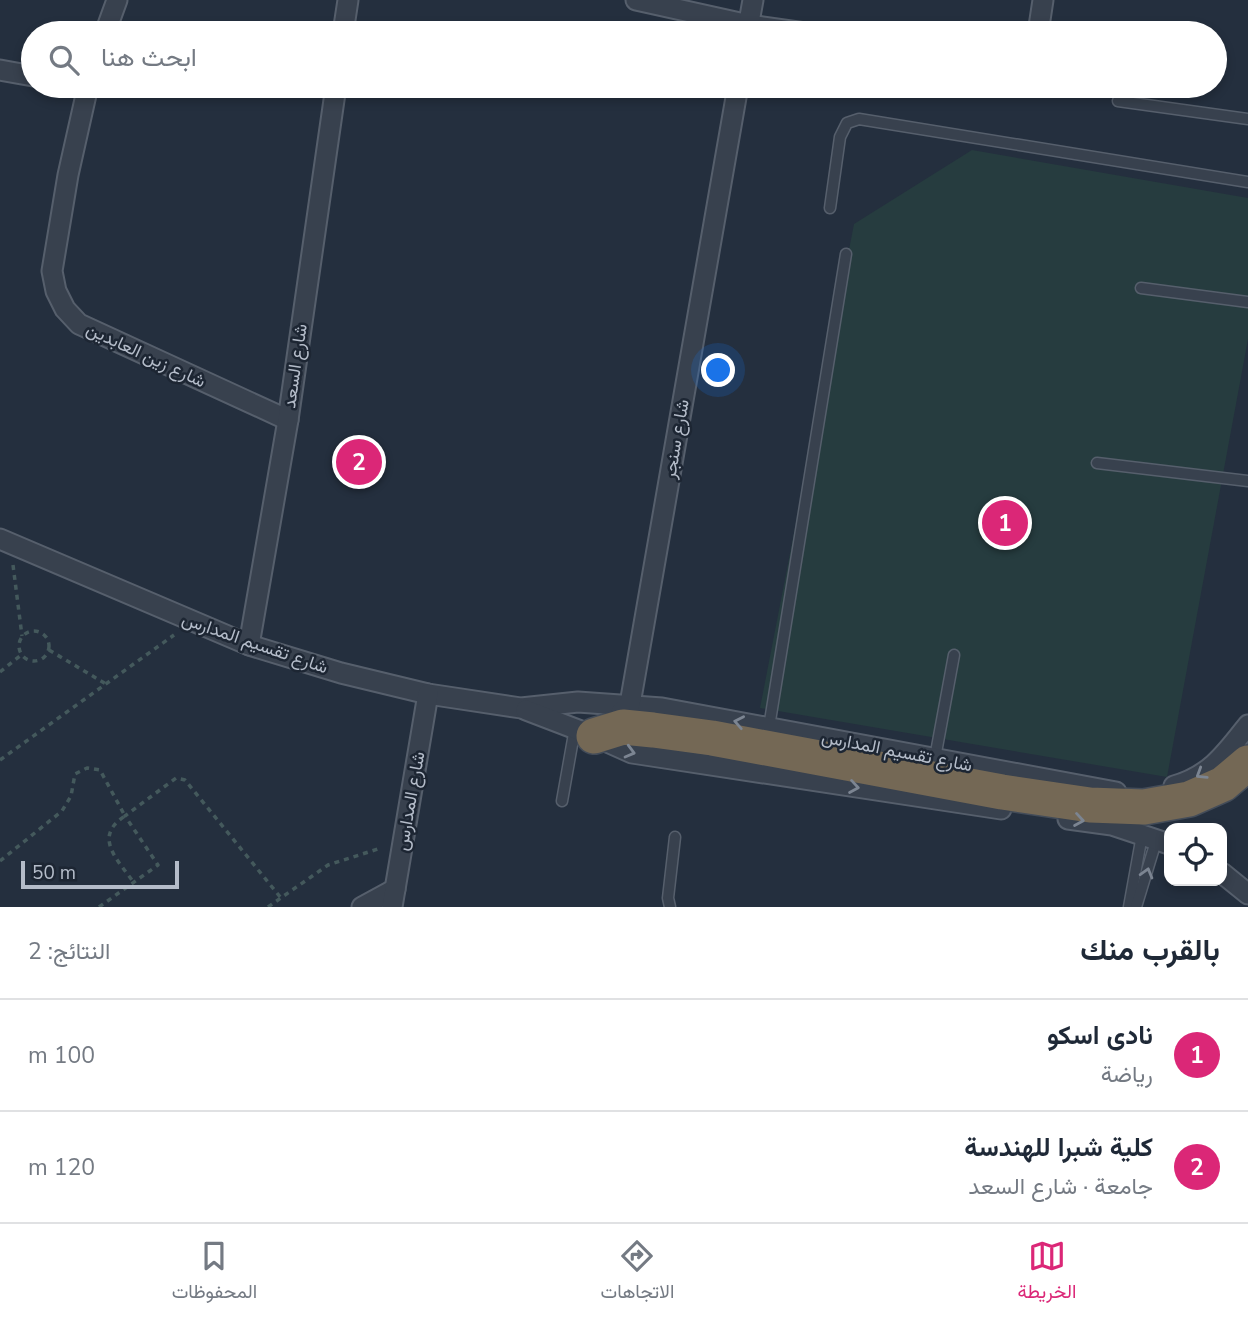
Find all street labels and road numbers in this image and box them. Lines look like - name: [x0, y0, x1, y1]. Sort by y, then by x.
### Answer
- street label: شارع زين العابدين: [82, 317, 210, 393]
- street label: شارع السعد: [277, 322, 313, 410]
- street label: شارع سنجر: [657, 397, 695, 482]
- street label: شارع تقسيم المدارس: [179, 607, 331, 679]
- street label: شارع تقسيم المدارس: [820, 725, 974, 777]
- street label: شارع المدارس: [389, 750, 431, 852]

